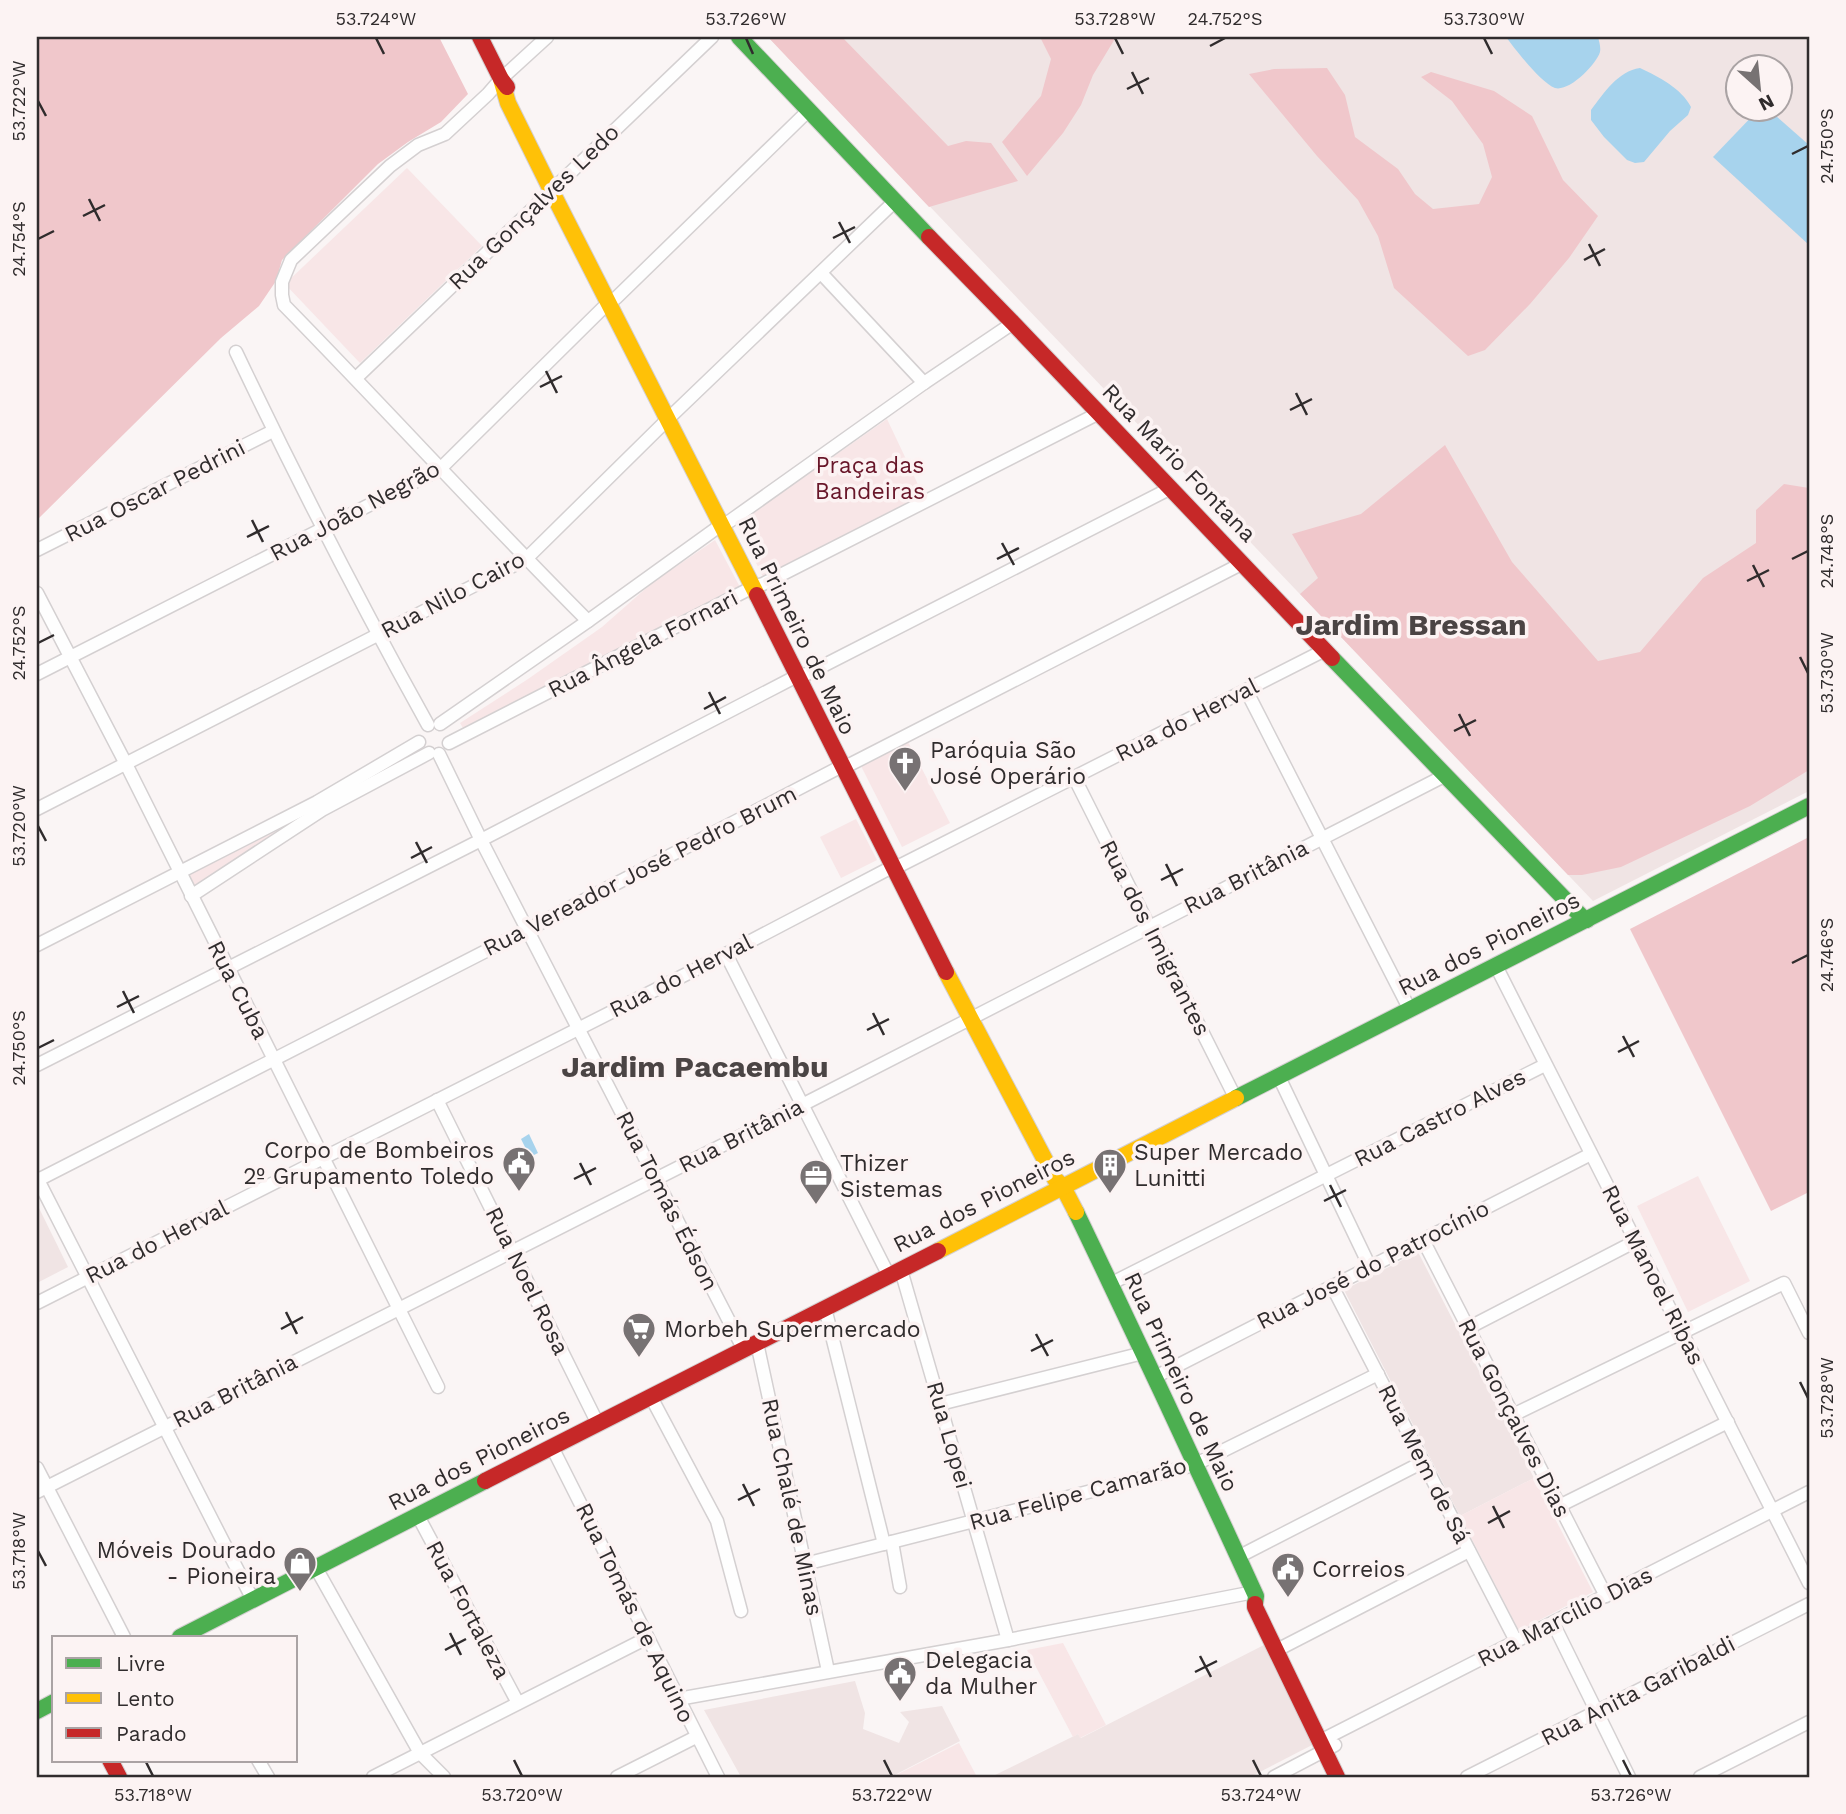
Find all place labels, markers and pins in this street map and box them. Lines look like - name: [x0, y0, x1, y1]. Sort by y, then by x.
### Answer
- place label: Paróquia São José Operário: [930, 737, 1086, 790]
- church icon: Paróquia São José Operário: [886, 744, 924, 793]
- place label: Corpo de Bombeiros 2º Grupamento Toledo: [243, 1137, 494, 1190]
- place label: Super Mercado Lunitti: [1134, 1139, 1303, 1192]
- public building icon: Corpo de Bombeiros 2º Grupamento Toledo: [500, 1144, 538, 1193]
- building icon: Super Mercado Lunitti: [1091, 1146, 1129, 1195]
- place label: Thizer Sistemas: [840, 1150, 943, 1203]
- office icon: Thizer Sistemas: [797, 1157, 835, 1206]
- supermarket icon: Morbeh Supermercado: [620, 1310, 658, 1359]
- place label: Morbeh Supermercado: [664, 1316, 921, 1343]
- place label: Móveis Dourado - Pioneira: [97, 1537, 276, 1590]
- shop icon: Móveis Dourado - Pioneira: [281, 1544, 319, 1593]
- public building icon: Correios: [1269, 1550, 1307, 1599]
- place label: Correios: [1312, 1556, 1405, 1583]
- place label: Delegacia da Mulher: [925, 1647, 1037, 1700]
- public building icon: Delegacia da Mulher: [881, 1654, 919, 1703]

